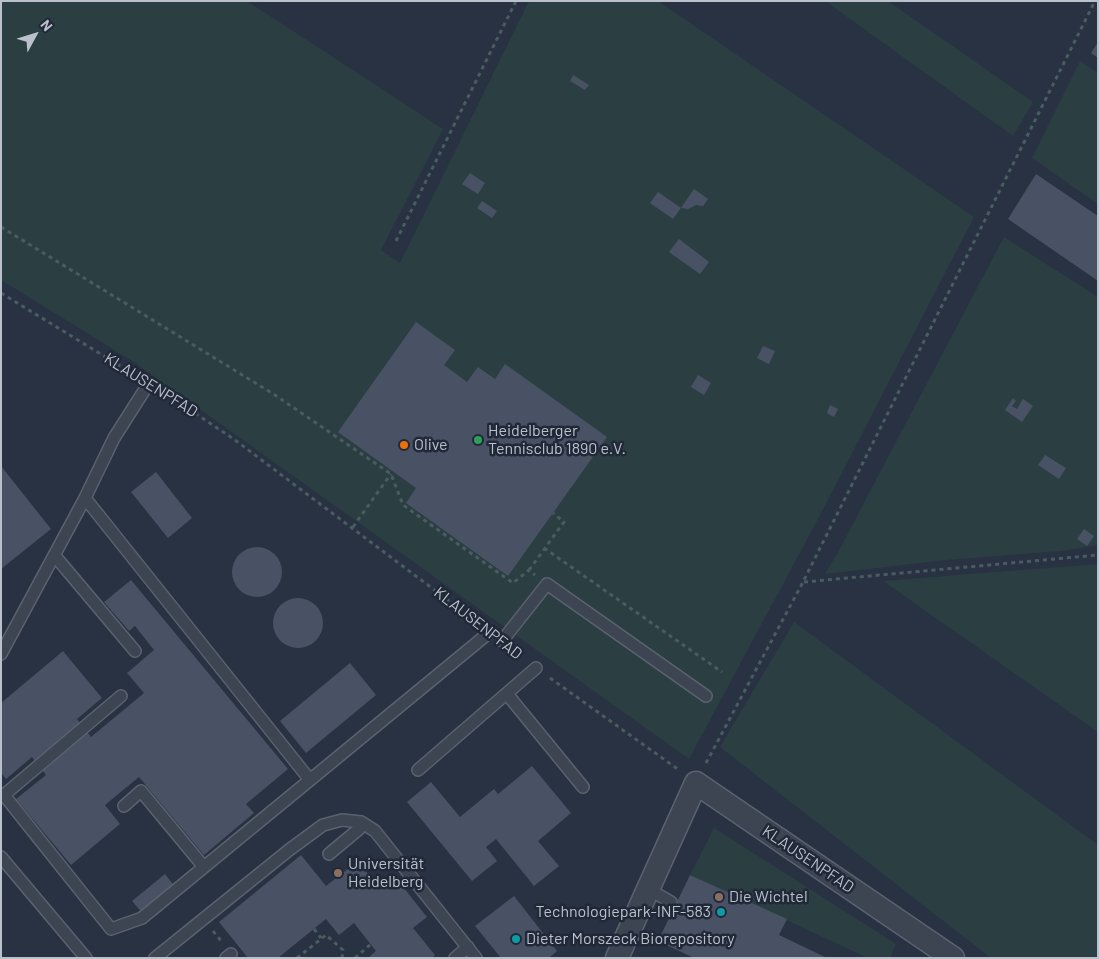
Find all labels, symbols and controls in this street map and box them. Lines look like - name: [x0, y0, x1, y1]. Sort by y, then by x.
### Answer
- north arrow: [10, 10, 60, 60]
- text: N: [38, 16, 57, 34]
- street label: KLAUSENPFAD: [101, 349, 201, 421]
- place label: Heidelberger Tennisclub 1890 e.V.: [488, 421, 626, 459]
- marker: Heidelberger Tennisclub 1890 e.V.: [472, 434, 484, 446]
- place label: Olive: [414, 435, 448, 455]
- marker: Olive: [398, 439, 410, 451]
- street label: KLAUSENPFAD: [430, 583, 526, 663]
- street label: KLAUSENPFAD: [758, 821, 858, 897]
- place label: Universität Heidelberg: [348, 854, 424, 892]
- marker: Universität Heidelberg: [332, 867, 344, 879]
- place label: Die Wichtel: [729, 887, 808, 907]
- marker: Die Wichtel: [713, 891, 725, 903]
- place label: Technologiepark-INF-583: [536, 902, 711, 922]
- marker: Technologiepark-INF-583: [715, 906, 727, 918]
- place label: Dieter Morszeck Biorepository: [526, 929, 735, 949]
- marker: Dieter Morszeck Biorepository: [510, 933, 522, 945]

